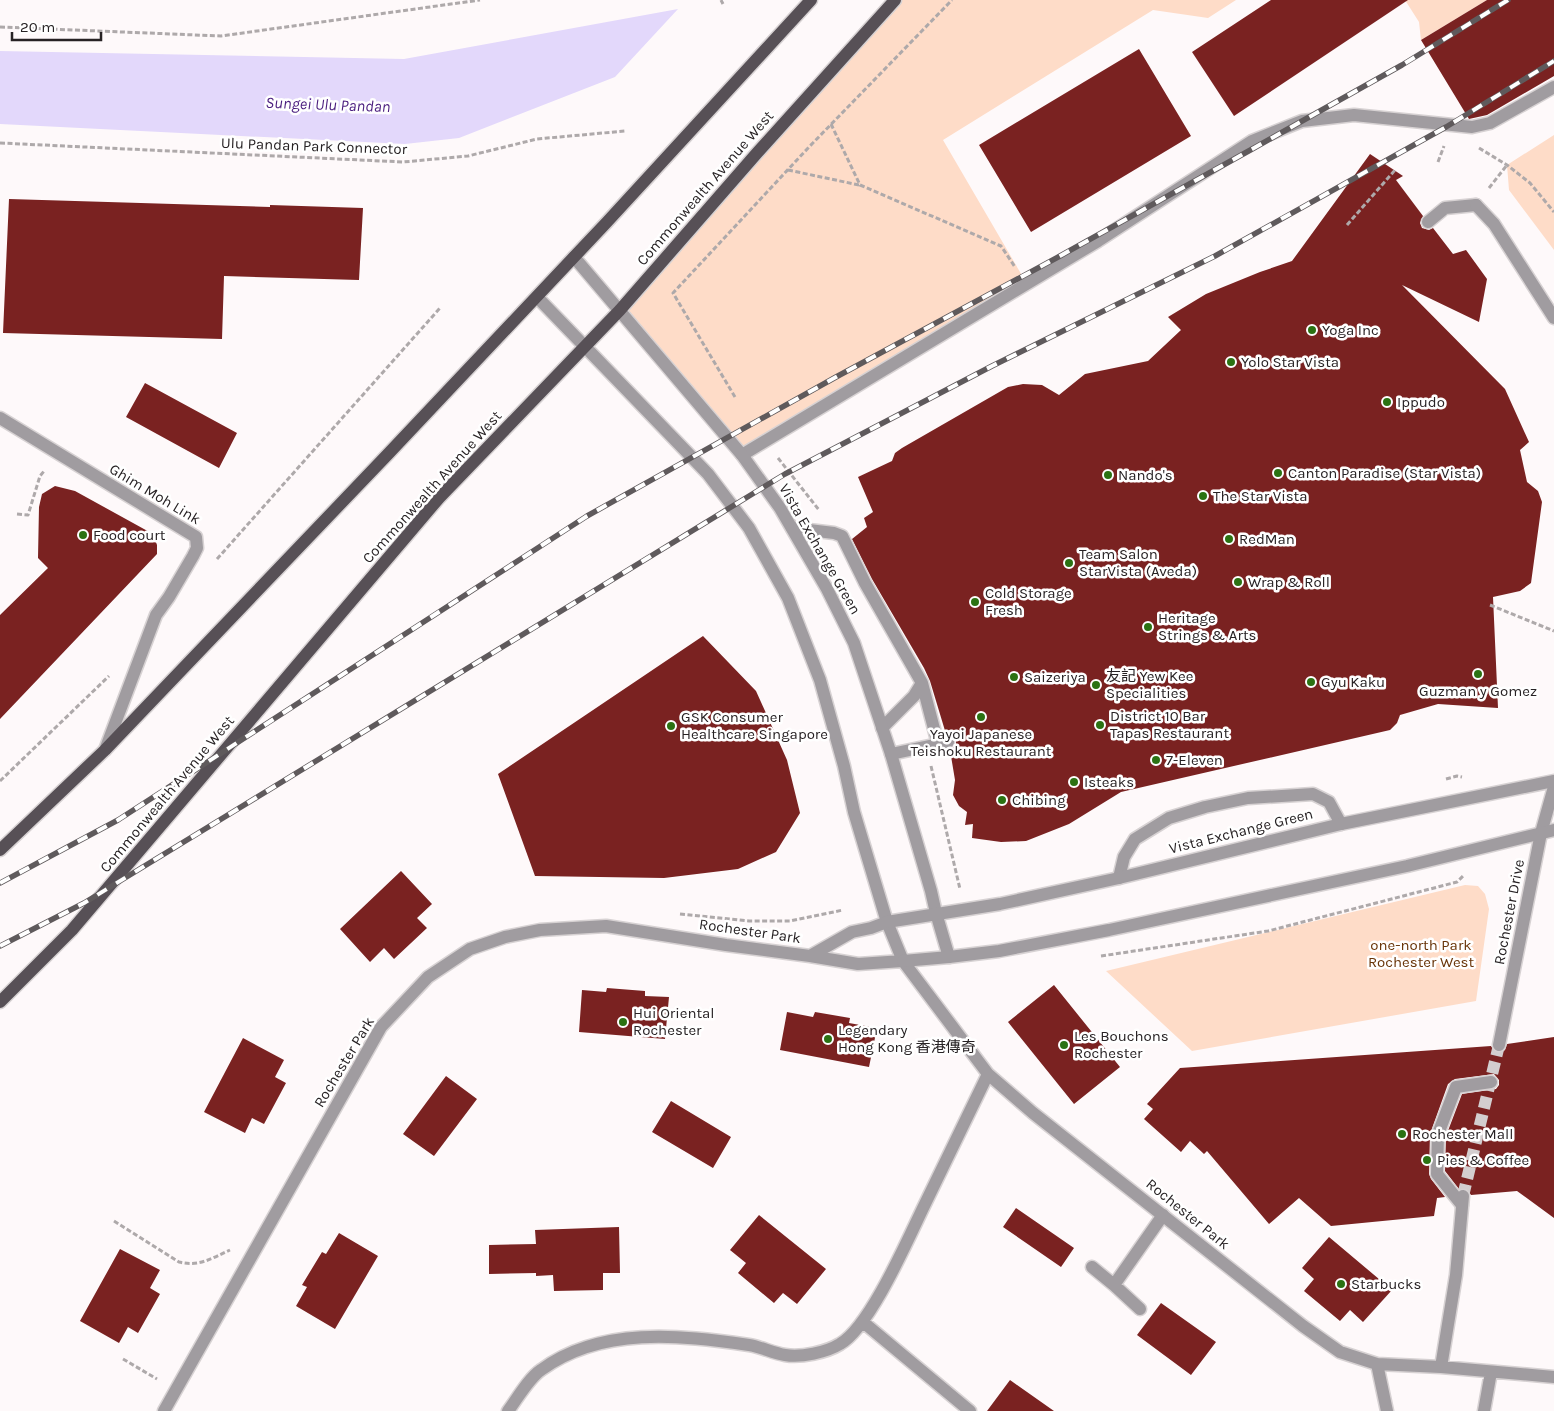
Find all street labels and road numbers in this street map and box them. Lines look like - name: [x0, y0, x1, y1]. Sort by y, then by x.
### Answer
- street label: Commonwealth Avenue West: [633, 107, 777, 269]
- street label: Ulu Pandan Park Connector: [221, 134, 408, 158]
- street label: Commonwealth Avenue West: [359, 407, 506, 567]
- street label: Ghim Moh Link: [106, 460, 204, 528]
- street label: Vista Exchange Green: [775, 481, 865, 617]
- street label: Commonwealth Avenue West: [96, 712, 238, 876]
- street label: Vista Exchange Green: [1167, 804, 1315, 858]
- street label: Rochester Drive: [1490, 858, 1528, 966]
- street label: Rochester Park: [698, 915, 802, 947]
- street label: Rochester Park: [310, 1013, 378, 1111]
- street label: Rochester Park: [1142, 1175, 1234, 1253]

